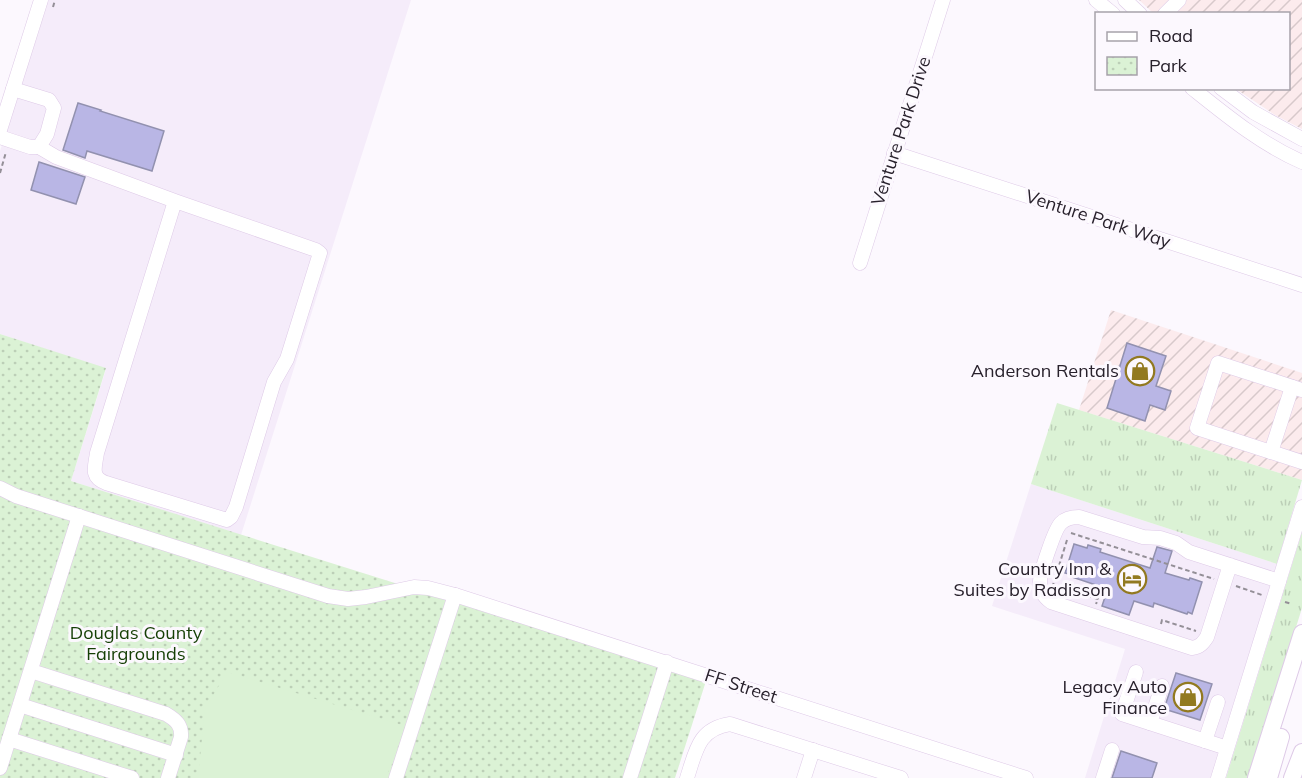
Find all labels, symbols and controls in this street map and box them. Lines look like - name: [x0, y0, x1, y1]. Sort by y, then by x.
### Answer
- legend: [1095, 12, 1290, 90]
- text: Road: [1149, 24, 1193, 47]
- street label: Venture Park Drive: [866, 53, 935, 208]
- text: Park: [1149, 54, 1188, 77]
- street label: Venture Park Way: [1023, 184, 1174, 253]
- shop icon: Anderson Rentals: [1124, 355, 1156, 387]
- place label: Anderson Rentals: [971, 359, 1119, 382]
- place label: Country Inn & Suites by Radisson: [954, 557, 1112, 601]
- hotel icon: Country Inn & Suites by Radisson: [1116, 563, 1148, 595]
- park label: Douglas County Fairgrounds: [70, 621, 203, 665]
- street label: FF Street: [702, 663, 780, 708]
- place label: Legacy Auto Finance: [1062, 675, 1167, 719]
- shop icon: Legacy Auto Finance: [1172, 681, 1204, 713]

